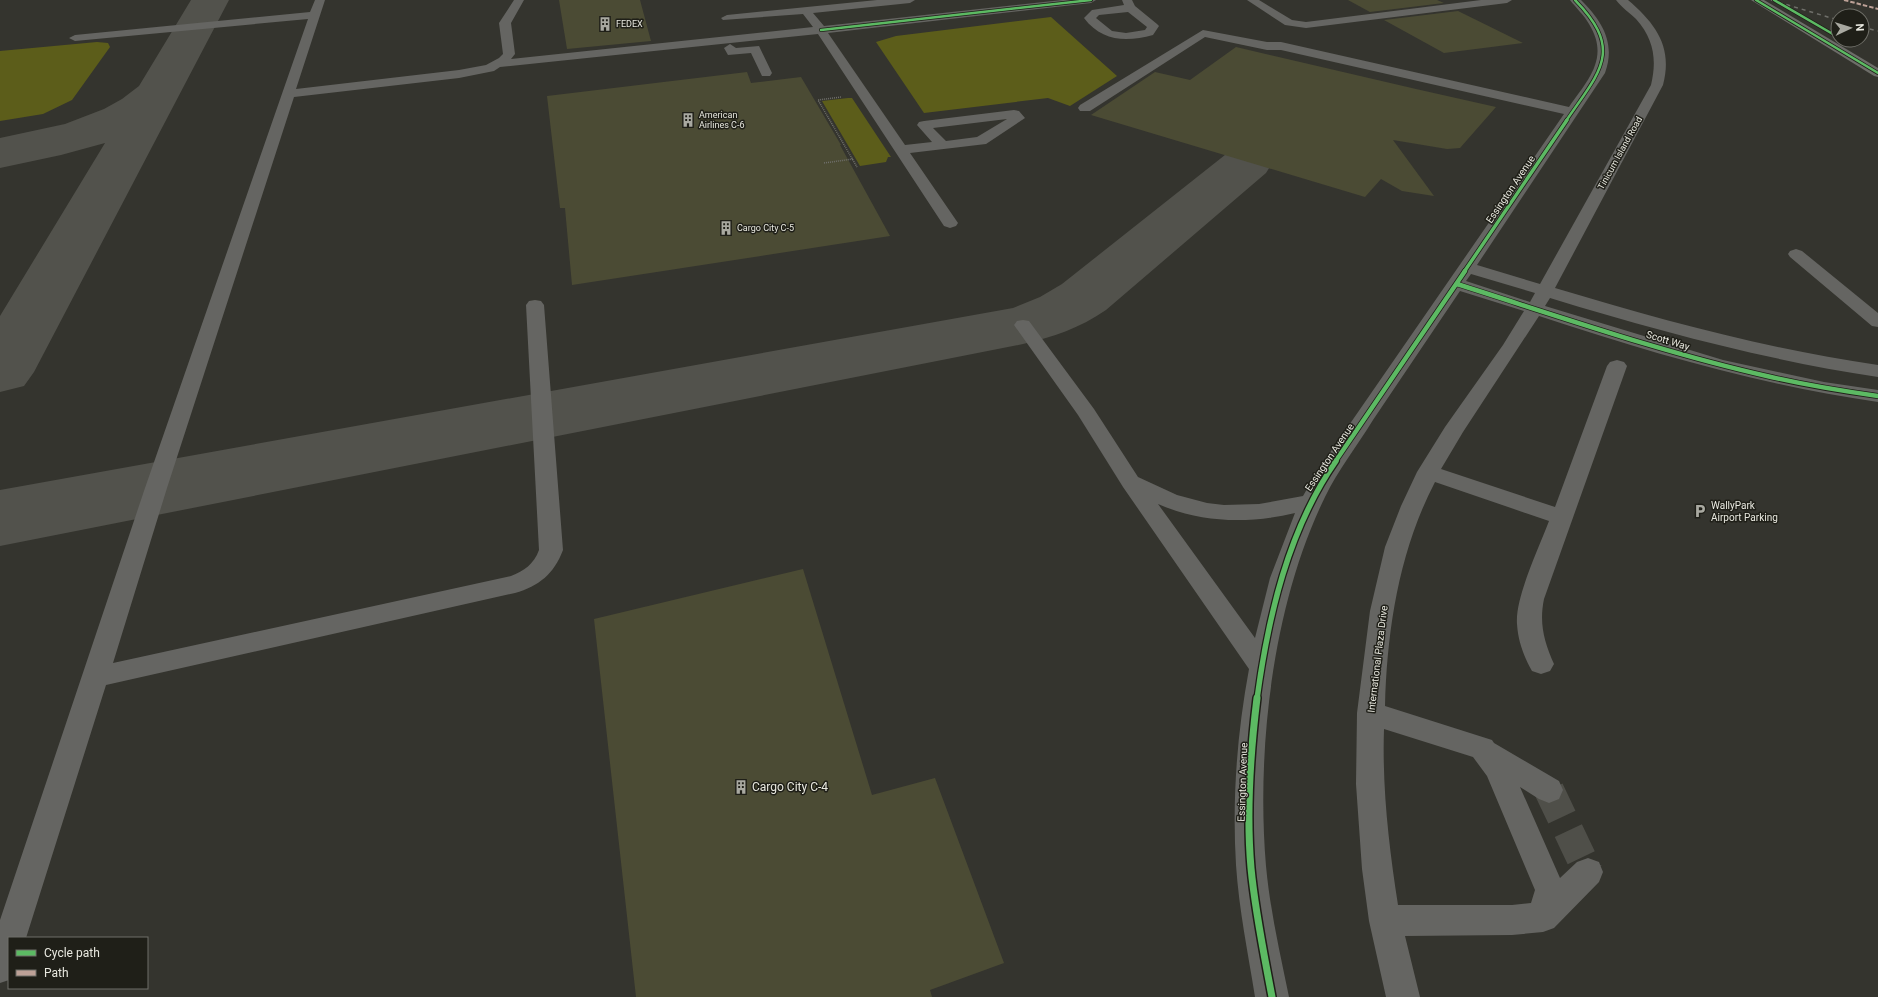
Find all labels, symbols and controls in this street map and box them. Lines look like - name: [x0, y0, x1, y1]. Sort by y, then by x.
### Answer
- north arrow: [1830, 8, 1870, 48]
- building icon: FEDEX: [597, 16, 613, 32]
- place label: FEDEX: [616, 19, 643, 29]
- text: N: [1853, 23, 1866, 32]
- place label: American Airlines C-6: [699, 110, 745, 130]
- building icon: American Airlines C-6: [680, 112, 696, 128]
- street label: Tinicum Island Road: [1596, 115, 1644, 191]
- street label: Essington Avenue: [1484, 153, 1537, 225]
- building icon: Cargo City C-5: [718, 220, 734, 236]
- place label: Cargo City C-5: [737, 223, 794, 233]
- street label: Scott Way: [1645, 329, 1691, 352]
- street label: Essington Avenue: [1303, 421, 1356, 493]
- place label: WallyPark Airport Parking: [1711, 500, 1778, 523]
- parking icon: WallyPark Airport Parking: [1692, 503, 1708, 519]
- street label: International Plaza Drive: [1365, 605, 1390, 713]
- street label: Essington Avenue: [1236, 742, 1249, 822]
- building icon: Cargo City C-4: [733, 779, 749, 795]
- place label: Cargo City C-4: [752, 780, 828, 794]
- legend: [8, 937, 148, 989]
- text: Cycle path: [44, 946, 100, 960]
- text: Path: [44, 966, 69, 980]

